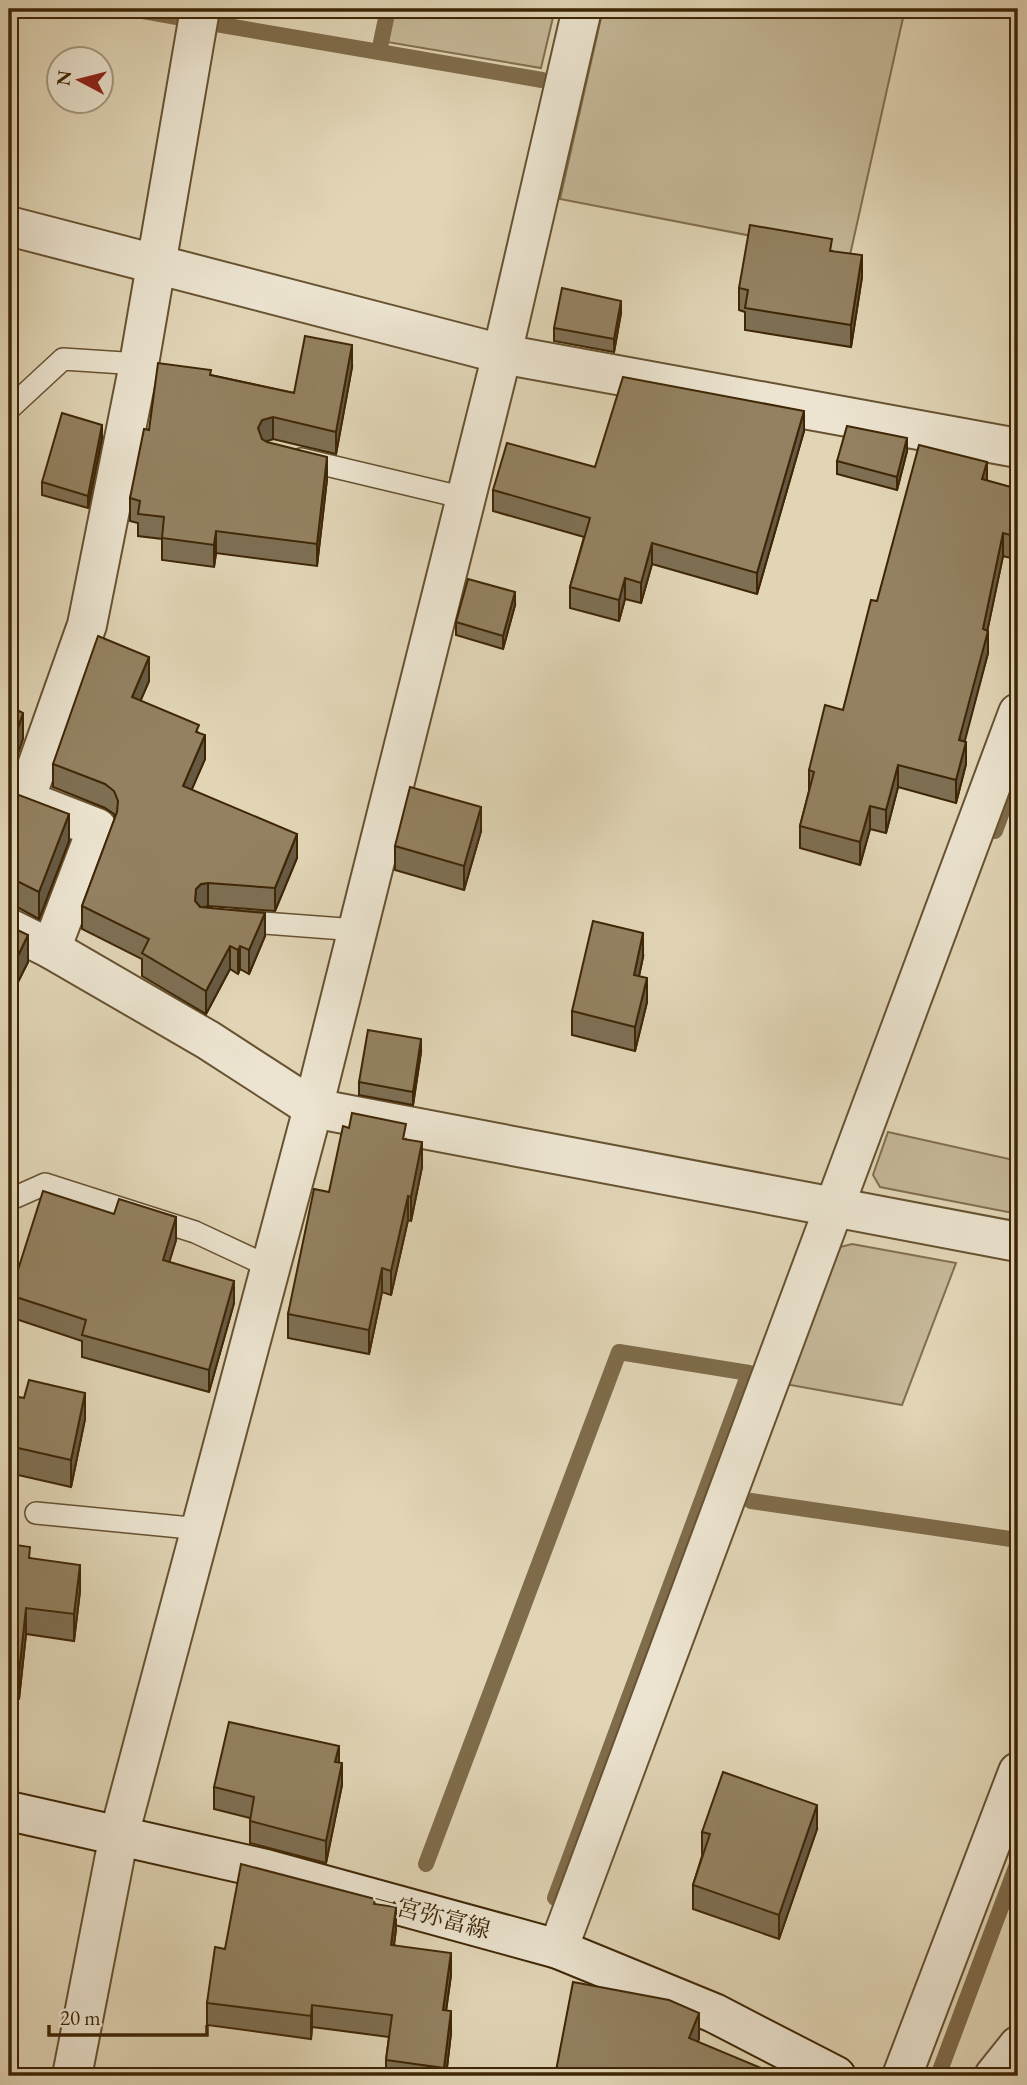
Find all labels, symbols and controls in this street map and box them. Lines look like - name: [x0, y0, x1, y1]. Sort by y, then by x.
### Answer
- north arrow: [46, 46, 116, 116]
- text: N: [50, 68, 77, 87]
- street label: 一宮弥富線: [370, 1884, 494, 1946]
- scale bar: [49, 1994, 206, 2038]
- text: 20 m: [60, 2004, 101, 2031]

